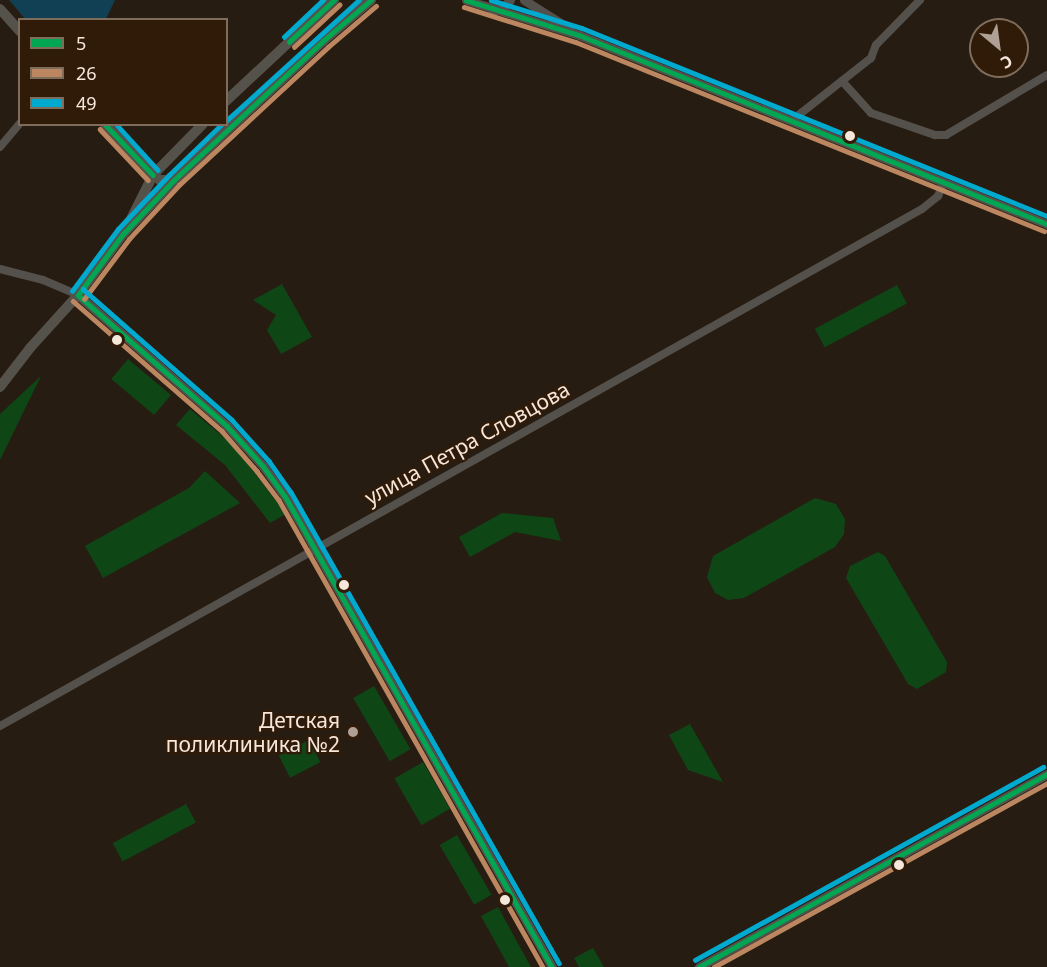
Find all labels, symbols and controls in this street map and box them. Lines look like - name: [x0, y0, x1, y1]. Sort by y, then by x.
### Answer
- legend: [18, 18, 228, 126]
- north arrow: [969, 18, 1029, 78]
- text: 5: [76, 31, 86, 55]
- text: С: [997, 50, 1017, 74]
- text: 26: [76, 61, 97, 85]
- text: 49: [76, 91, 97, 115]
- unlabelled marker: [844, 130, 856, 142]
- unlabelled marker: [111, 334, 123, 346]
- street label: улица Петра Словцова: [360, 376, 574, 510]
- unlabelled marker: [338, 579, 350, 591]
- place label: Детская поликлиника №2: [166, 707, 340, 757]
- marker: Детская поликлиника №2: [344, 723, 362, 741]
- unlabelled marker: [893, 859, 905, 871]
- unlabelled marker: [499, 894, 511, 906]

